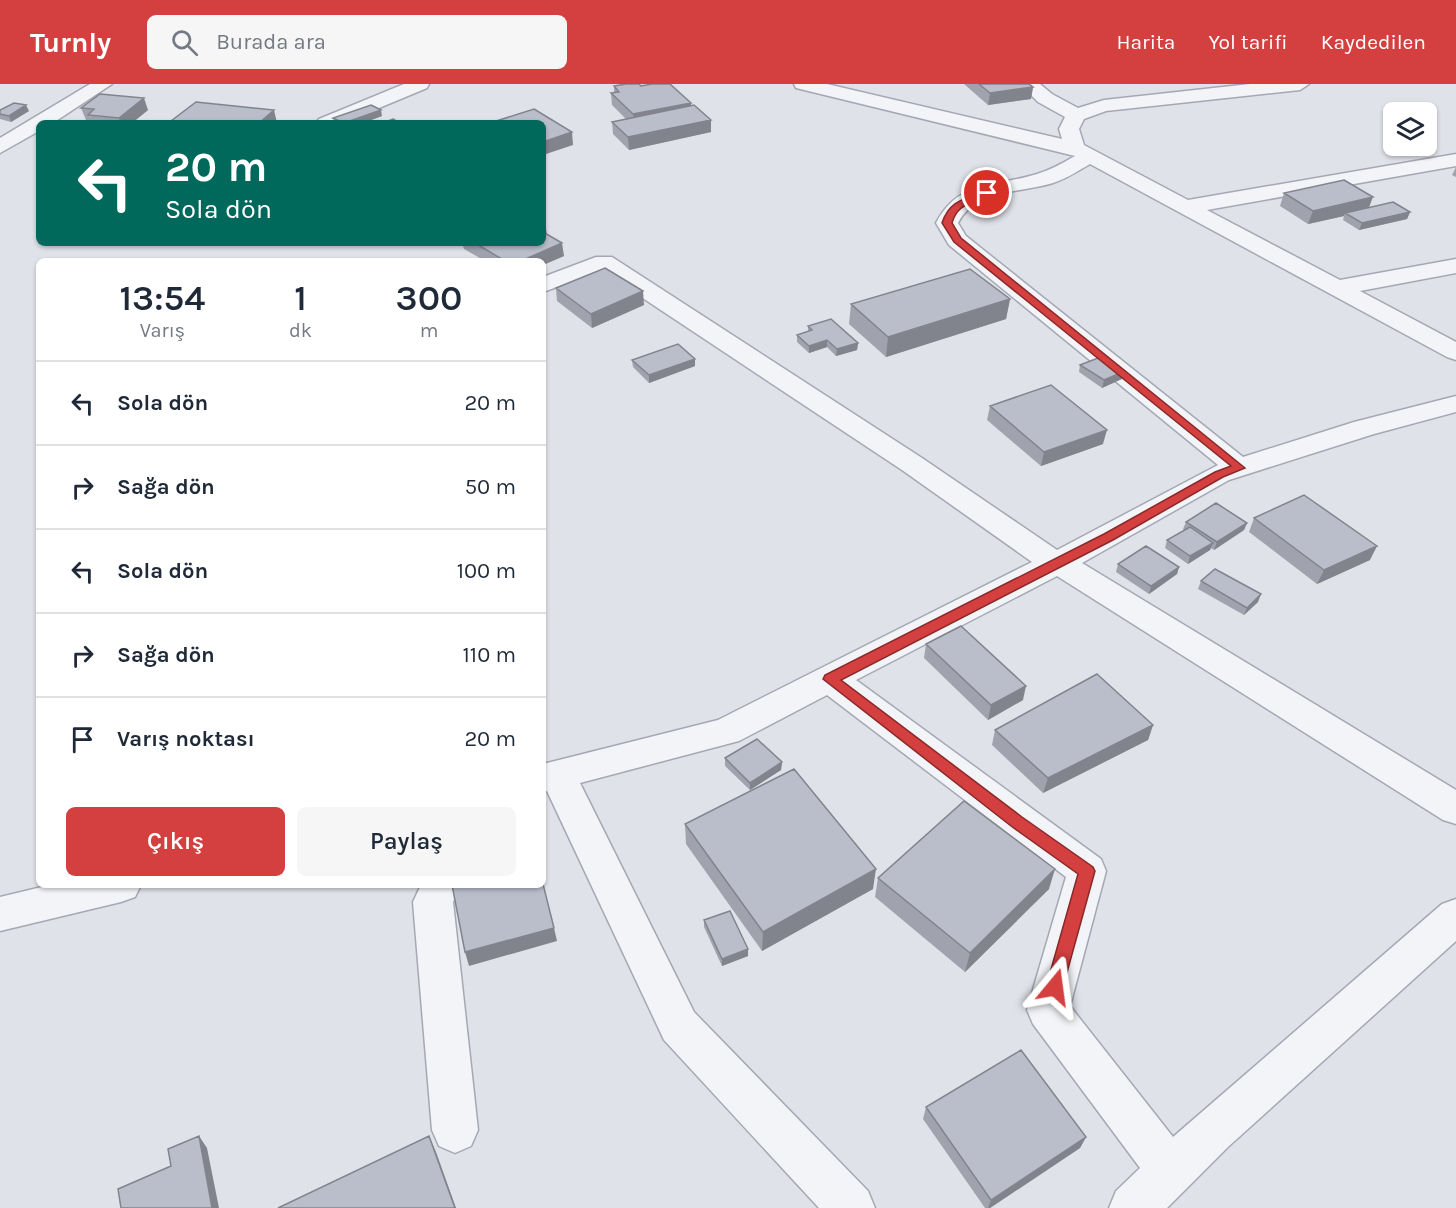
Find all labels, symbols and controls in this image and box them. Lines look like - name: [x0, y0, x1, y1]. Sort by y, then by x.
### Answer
- search box: [147, 15, 567, 69]
- text: Turnly: [30, 26, 111, 59]
- icon: search: [168, 26, 201, 59]
- text: Burada ara: [216, 29, 326, 55]
- text: Harita: [1116, 30, 1175, 54]
- text: Yol tarifi: [1208, 30, 1288, 54]
- text: Kaydedilen: [1321, 30, 1426, 54]
- map controls: [1383, 102, 1437, 156]
- button: layers: [1383, 102, 1437, 156]
- text: 20 m: [165, 142, 267, 192]
- icon: left: [66, 144, 144, 222]
- pin: [961, 167, 1012, 218]
- icon: arrive: [970, 176, 1003, 209]
- text: Sola dön: [165, 193, 272, 225]
- text: 13:54: [120, 277, 205, 319]
- text: 1: [294, 277, 307, 319]
- text: 300: [396, 277, 462, 319]
- text: Varış: [140, 319, 185, 342]
- text: dk: [289, 319, 312, 342]
- text: m: [420, 319, 438, 342]
- icon: left: [66, 387, 99, 420]
- text: Sola dön: [117, 390, 208, 416]
- text: 20 m: [464, 390, 516, 416]
- icon: right: [66, 471, 99, 504]
- text: Sağa dön: [117, 474, 215, 500]
- text: 50 m: [465, 474, 516, 500]
- icon: left: [66, 555, 99, 588]
- text: Sola dön: [117, 558, 208, 584]
- text: 100 m: [457, 558, 516, 584]
- icon: right: [66, 639, 99, 672]
- text: Sağa dön: [117, 642, 215, 668]
- text: 110 m: [463, 642, 516, 668]
- icon: arrive: [66, 723, 99, 756]
- text: Varış noktası: [117, 726, 255, 752]
- text: 20 m: [464, 726, 516, 752]
- button: Çıkış: [66, 807, 285, 876]
- button: Paylaş: [297, 807, 516, 876]
- position arrow: [1023, 955, 1087, 1019]

